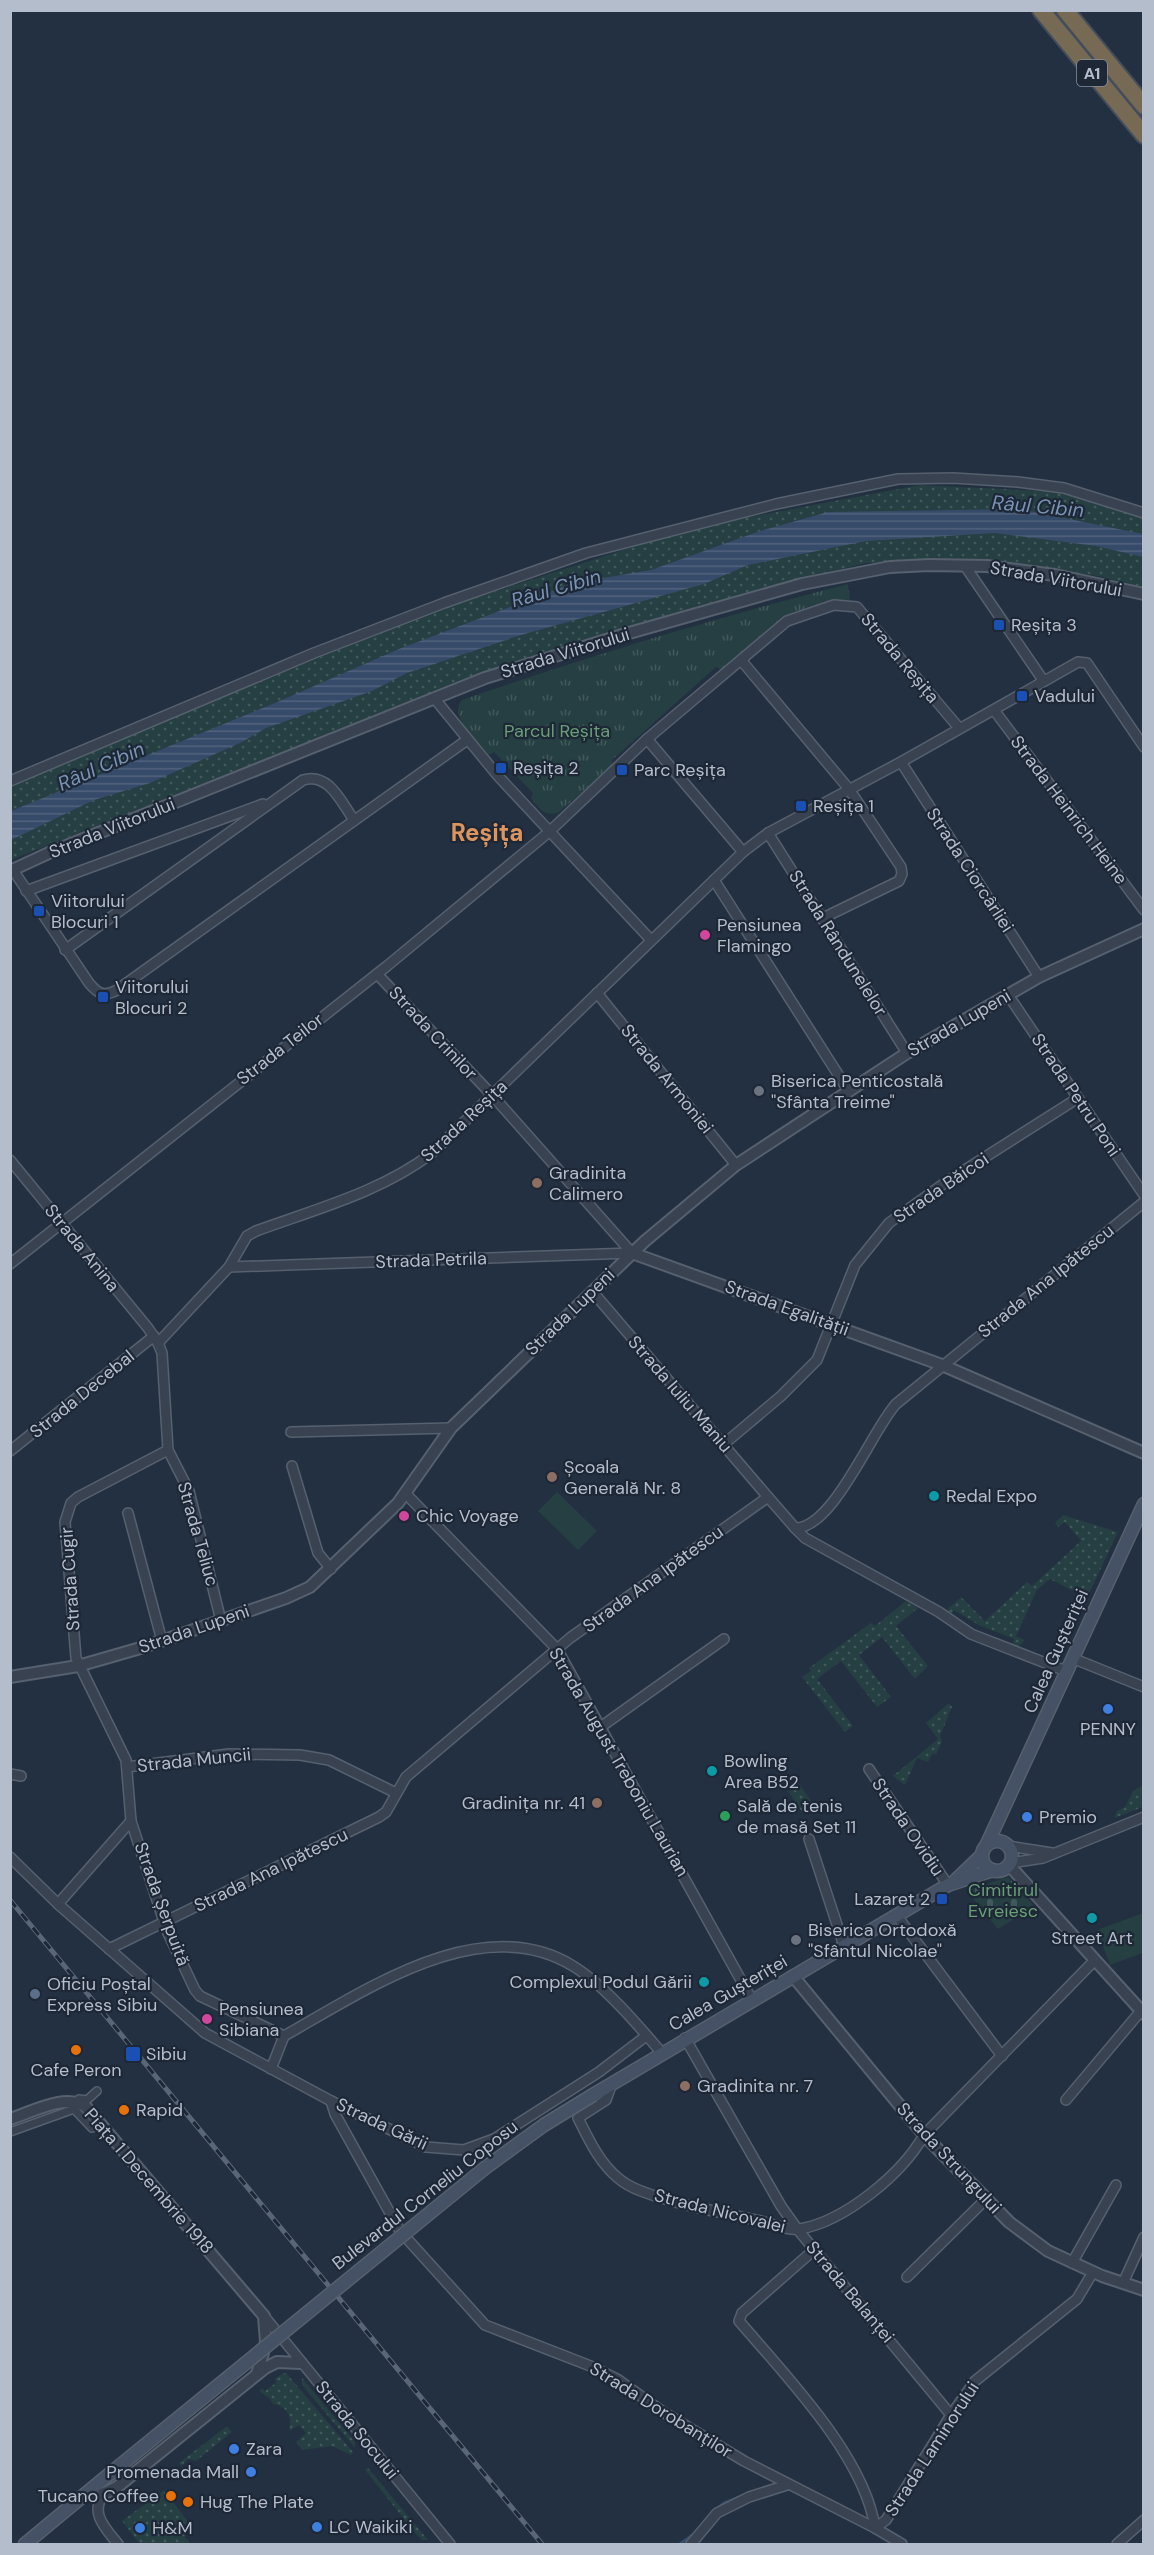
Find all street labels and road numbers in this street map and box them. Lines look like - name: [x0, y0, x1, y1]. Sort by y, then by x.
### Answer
- road number: A1: [1077, 60, 1107, 86]
- street label: Strada Viitorului: [988, 556, 1124, 602]
- street label: Strada Reșița: [855, 608, 945, 708]
- street label: Strada Viitorului: [498, 622, 632, 684]
- street label: Strada Heinrich Heine: [1005, 731, 1133, 889]
- street label: Strada Viitorului: [46, 792, 178, 864]
- street label: Strada Ciorcârliei: [921, 803, 1019, 937]
- street label: Strada Rândunelelor: [783, 865, 893, 1021]
- street label: Strada Crinilor: [383, 981, 483, 1085]
- street label: Strada Lupeni: [903, 984, 1015, 1062]
- street label: Strada Teilor: [232, 1007, 329, 1091]
- street label: Strada Armoniei: [615, 1019, 719, 1139]
- street label: Strada Petru Poni: [1026, 1029, 1126, 1161]
- street label: Strada Reșița: [415, 1075, 513, 1167]
- street label: Strada Băicoi: [889, 1147, 993, 1229]
- street label: Strada Anina: [39, 1199, 125, 1297]
- street label: Strada Ana Ipătescu: [973, 1219, 1119, 1343]
- street label: Strada Petrila: [375, 1246, 487, 1274]
- street label: Strada Lupeni: [520, 1263, 620, 1361]
- street label: Strada Egalității: [722, 1274, 852, 1342]
- street label: Strada Iuliu Maniu: [623, 1330, 737, 1458]
- street label: Strada Decebal: [25, 1344, 139, 1444]
- street label: Strada Teliuc: [172, 1479, 224, 1589]
- street label: Strada Ana Ipătescu: [578, 1520, 728, 1638]
- street label: Strada Cugir: [54, 1526, 86, 1632]
- street label: Calea Gușteriței: [1018, 1585, 1094, 1717]
- street label: Strada Lupeni: [135, 1599, 253, 1659]
- street label: Strada August Treboniu Laurian: [543, 1643, 695, 1881]
- street label: Strada Muncii: [136, 1742, 252, 1778]
- street label: Strada Ovidiu: [866, 1773, 950, 1881]
- street label: Strada Ana Ipătescu: [190, 1822, 352, 1918]
- street label: Strada Șerpuită: [129, 1839, 195, 1969]
- street label: Calea Gușteriței: [664, 1949, 792, 2037]
- street label: Strada Gării: [332, 2092, 432, 2156]
- street label: Strada Strungului: [891, 2097, 1007, 2219]
- street label: Piața 1 Decembrie 1918: [79, 2103, 219, 2259]
- street label: Bulevardul Corneliu Coposu: [327, 2115, 523, 2275]
- street label: Strada Nicovalei: [652, 2183, 788, 2239]
- street label: Strada Balanței: [800, 2236, 900, 2348]
- street label: Strada Dorobanților: [585, 2356, 737, 2464]
- street label: Strada Socului: [310, 2376, 404, 2484]
- street label: Strada Laminorului: [879, 2377, 985, 2521]

